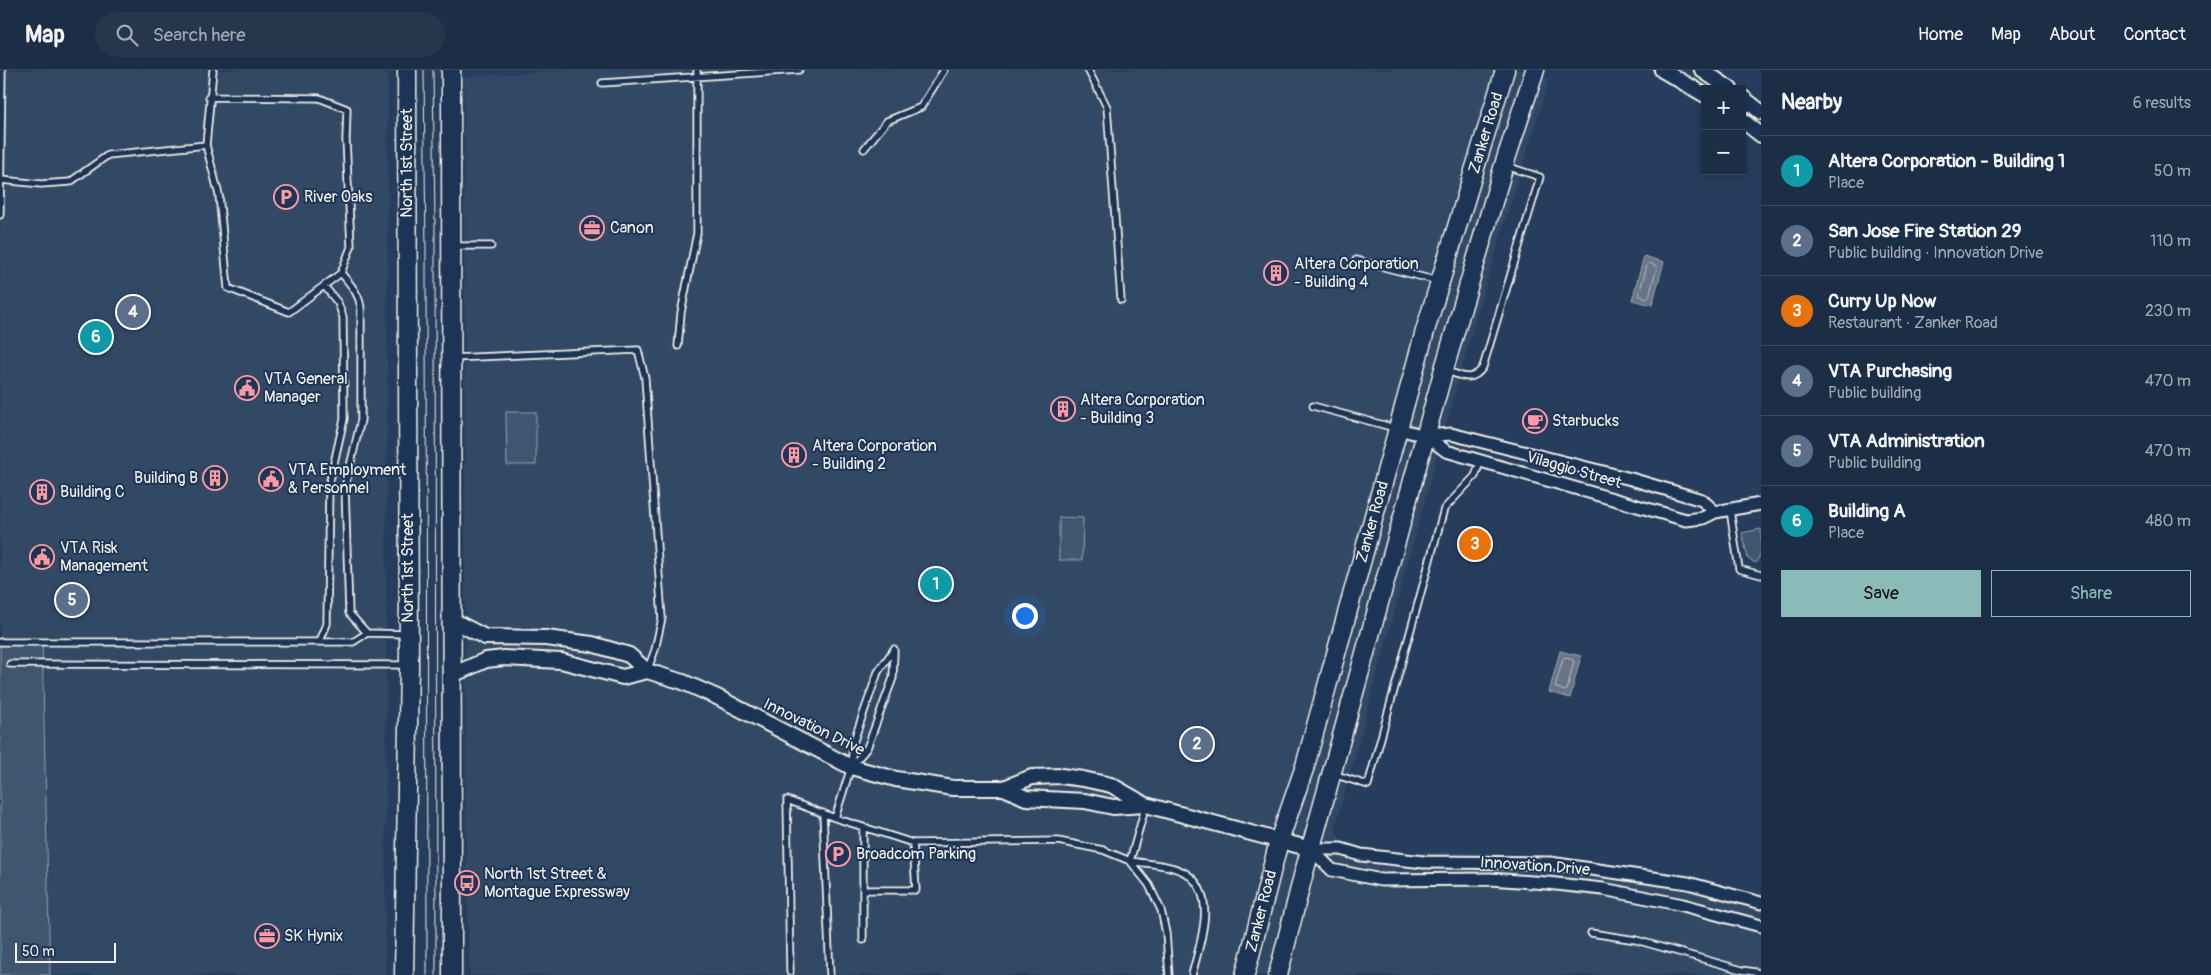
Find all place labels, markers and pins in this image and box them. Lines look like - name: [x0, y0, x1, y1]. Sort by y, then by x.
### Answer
- parking icon: River Oaks: [273, 184, 299, 210]
- place label: River Oaks: [304, 187, 372, 207]
- office icon: Canon: [579, 215, 605, 241]
- place label: Canon: [610, 218, 654, 238]
- place label: Altera Corporation - Building 4: [1294, 254, 1419, 292]
- building icon: Altera Corporation - Building 4: [1263, 260, 1289, 286]
- pin: 4: [117, 293, 149, 331]
- pin: 6: [80, 318, 112, 356]
- place label: VTA General Manager: [264, 369, 348, 407]
- public building icon: VTA General Manager: [234, 375, 260, 401]
- place label: Altera Corporation - Building 3: [1080, 390, 1205, 428]
- building icon: Altera Corporation - Building 3: [1050, 396, 1076, 422]
- cafe icon: Starbucks: [1522, 408, 1548, 434]
- place label: Starbucks: [1552, 411, 1619, 431]
- place label: Altera Corporation - Building 2: [812, 436, 937, 474]
- building icon: Altera Corporation - Building 2: [781, 442, 807, 468]
- place label: VTA Employment & Personnel: [288, 460, 407, 498]
- building icon: Building B: [202, 465, 228, 491]
- public building icon: VTA Employment & Personnel: [258, 466, 284, 492]
- place label: Building B: [134, 468, 198, 488]
- building icon: Building C: [29, 479, 55, 505]
- place label: Building C: [60, 482, 125, 502]
- pin: 3: [1459, 525, 1491, 563]
- place label: VTA Risk Management: [60, 538, 148, 576]
- public building icon: VTA Risk Management: [29, 544, 55, 570]
- pin: 1: [920, 565, 952, 603]
- pin: 5: [56, 581, 88, 619]
- pin: 2: [1181, 725, 1213, 763]
- parking icon: Broadcom Parking: [825, 841, 851, 867]
- place label: Broadcom Parking: [856, 844, 976, 864]
- place label: North 1st Street & Montague Expressway: [484, 864, 630, 902]
- bus stop icon: North 1st Street & Montague Expressway: [454, 870, 480, 896]
- office icon: SK Hynix: [254, 923, 280, 949]
- place label: SK Hynix: [284, 926, 343, 946]

